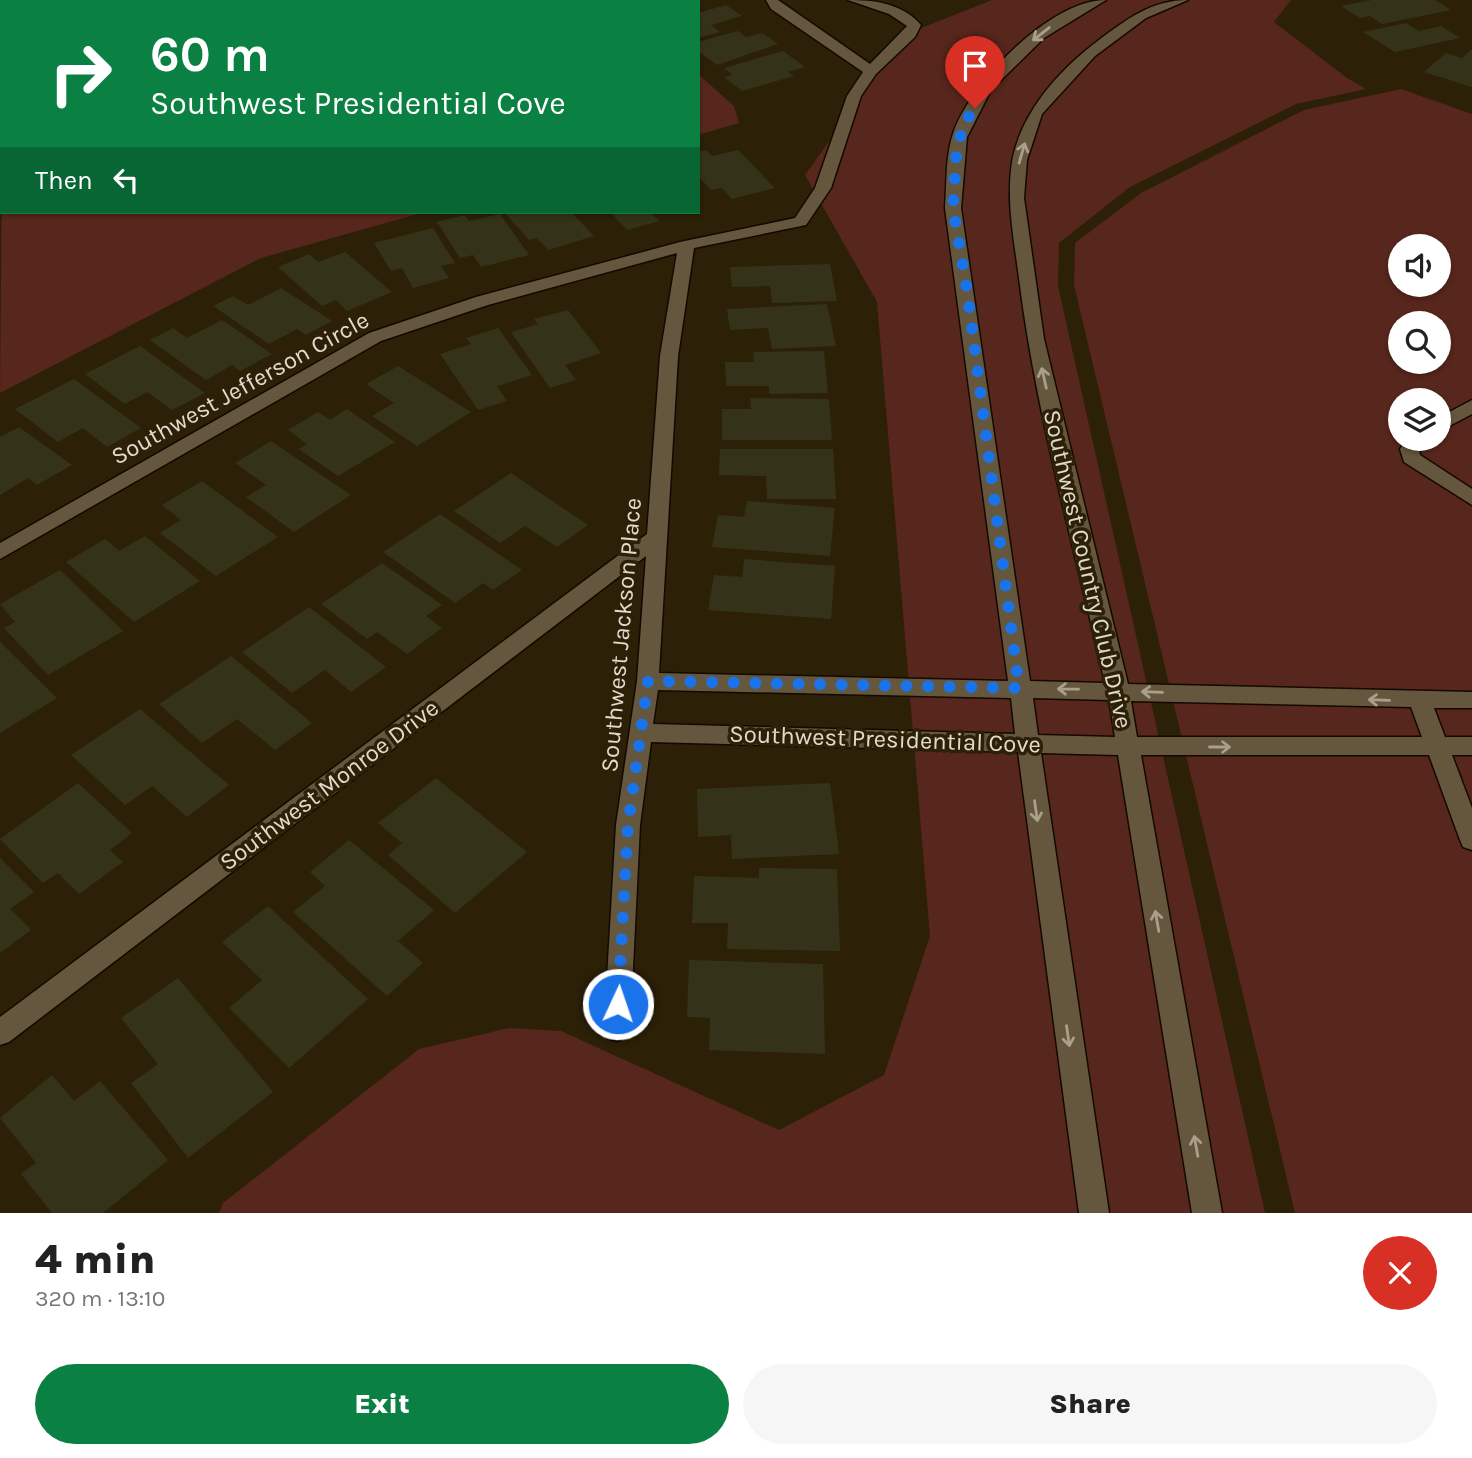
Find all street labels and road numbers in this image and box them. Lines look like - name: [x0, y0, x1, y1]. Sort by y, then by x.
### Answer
- street label: Southwest Jefferson Circle: [106, 305, 374, 471]
- street label: Southwest Country Club Drive: [1038, 407, 1138, 731]
- street label: Southwest Jackson Place: [595, 497, 647, 773]
- street label: Southwest Monroe Drive: [214, 694, 444, 876]
- street label: Southwest Presidential Cove: [729, 720, 1041, 758]

